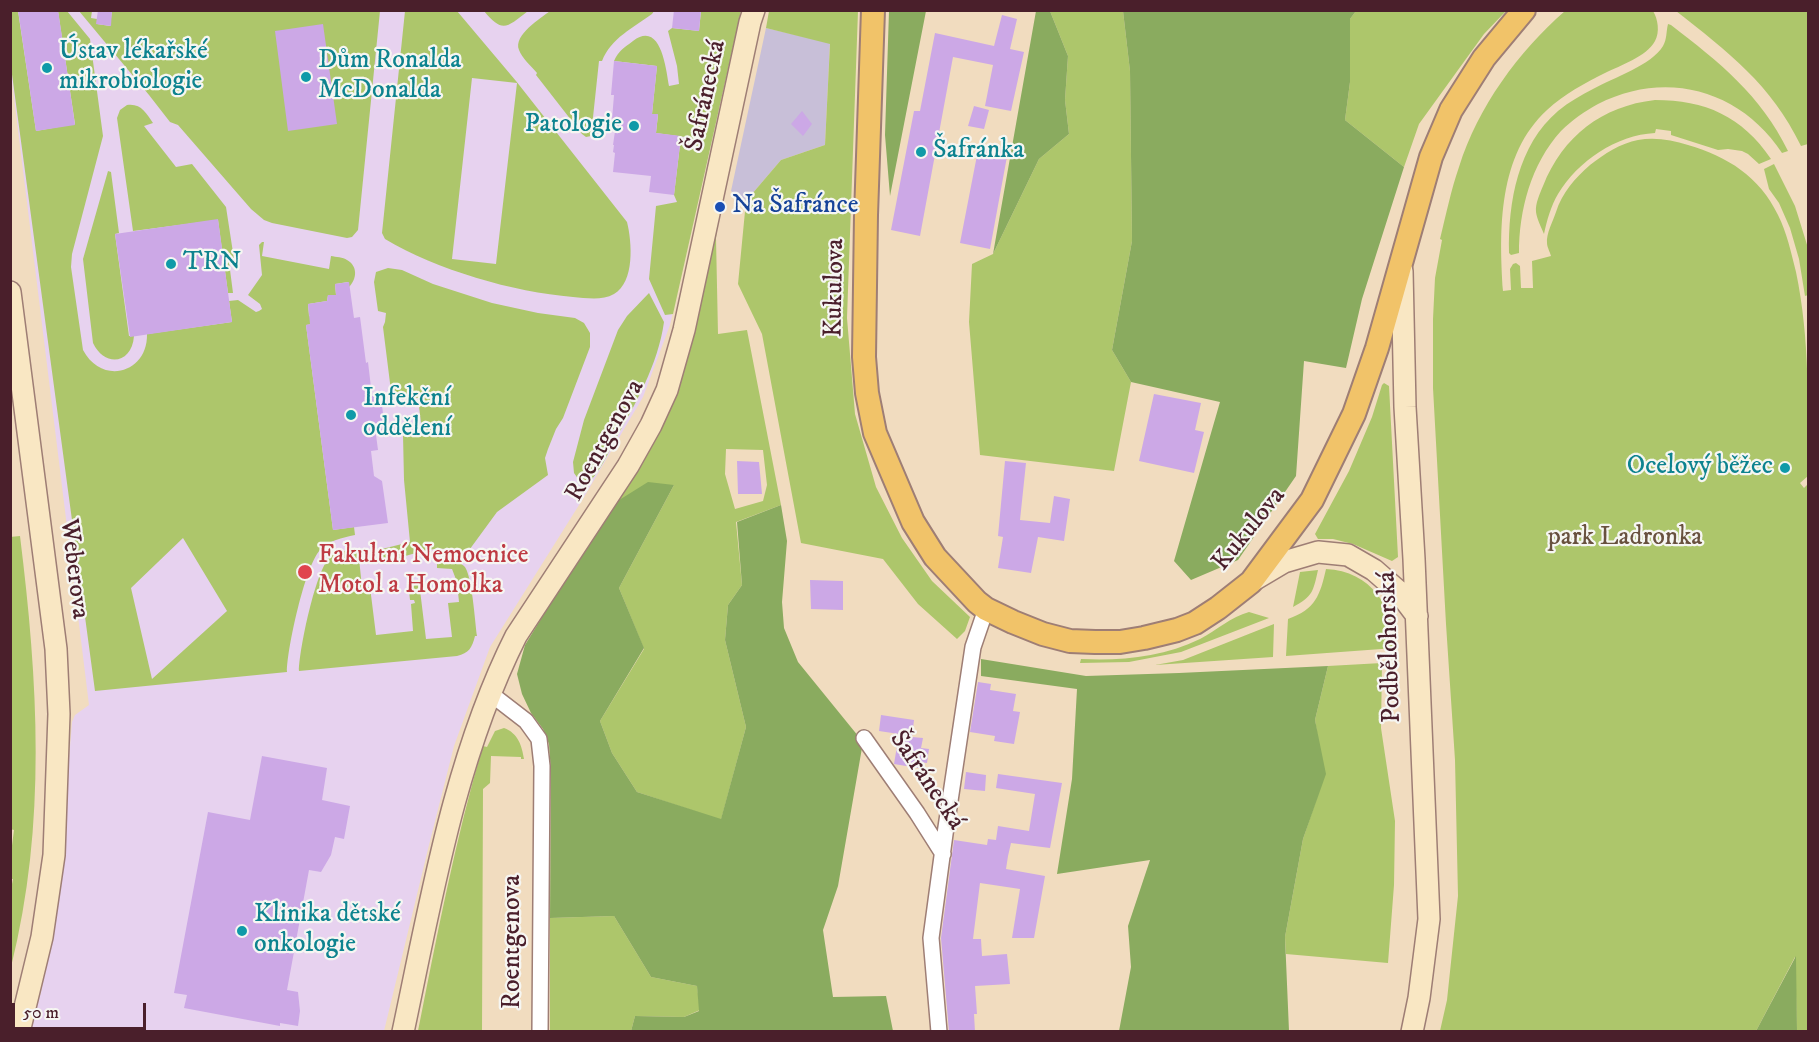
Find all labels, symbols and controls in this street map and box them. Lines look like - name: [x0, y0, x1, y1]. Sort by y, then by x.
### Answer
- place label: Ústav lékařské mikrobiologie: [59, 37, 208, 98]
- street label: Šafránecká: [680, 37, 734, 155]
- place label: Dům Ronalda McDonalda: [318, 46, 461, 107]
- marker: Ústav lékařské mikrobiologie: [40, 61, 54, 75]
- marker: Dům Ronalda McDonalda: [299, 70, 313, 84]
- place label: Patologie: [524, 110, 622, 142]
- marker: Patologie: [627, 119, 641, 133]
- place label: Šafránka: [933, 136, 1024, 168]
- marker: Šafránka: [914, 145, 928, 159]
- place label: Na Šafránce: [732, 191, 858, 223]
- marker: Na Šafránce: [713, 200, 727, 214]
- street label: Kukulova: [820, 238, 852, 338]
- place label: TRN: [183, 248, 241, 280]
- marker: TRN: [164, 257, 178, 271]
- street label: Roentgenova: [560, 375, 652, 507]
- place label: Infekční oddělení: [363, 384, 451, 446]
- marker: Infekční oddělení: [344, 408, 358, 422]
- place label: Ocelový běžec: [1627, 452, 1773, 484]
- marker: Ocelový běžec: [1778, 461, 1792, 475]
- street label: Kukulova: [1207, 482, 1293, 578]
- street label: Weberova: [51, 517, 95, 621]
- park label: park Ladronka: [1548, 523, 1702, 555]
- place label: Fakultní Nemocnice Motol a Homolka: [318, 541, 529, 602]
- marker: Fakultní Nemocnice Motol a Homolka: [296, 563, 314, 581]
- street label: Podbělohorská: [1373, 571, 1409, 723]
- street label: Šafránecká: [881, 725, 971, 837]
- street label: Roentgenova: [498, 875, 530, 1009]
- place label: Klinika dětské onkologie: [254, 900, 401, 962]
- marker: Klinika dětské onkologie: [235, 924, 249, 938]
- scale bar: [15, 991, 148, 1029]
- text: 50 m: [23, 1002, 59, 1024]

